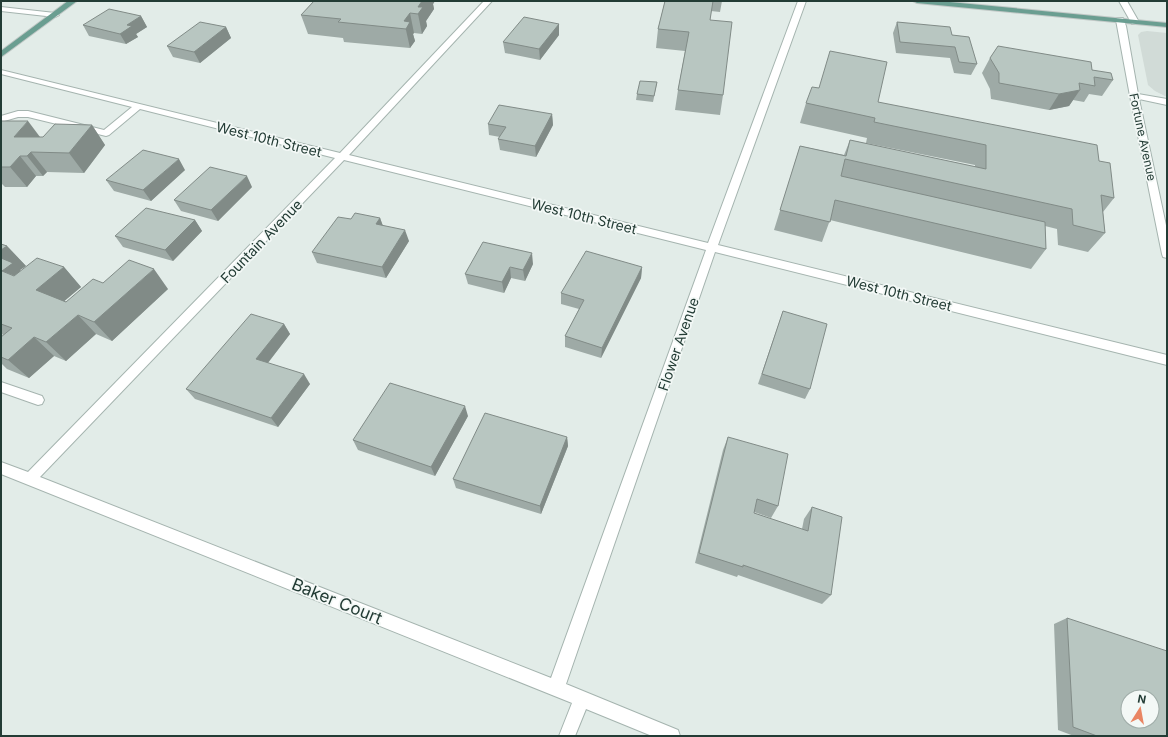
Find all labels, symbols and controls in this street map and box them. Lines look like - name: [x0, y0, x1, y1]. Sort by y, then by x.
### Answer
- street label: Fortune Avenue: [1126, 92, 1160, 182]
- street label: West 10th Street: [214, 118, 324, 160]
- street label: West 10th Street: [529, 195, 639, 237]
- street label: Fountain Avenue: [217, 196, 305, 286]
- street label: West 10th Street: [844, 272, 954, 314]
- street label: Flower Avenue: [654, 295, 702, 393]
- street label: Baker Court: [289, 574, 385, 628]
- north arrow: [1120, 689, 1160, 729]
- text: N: [1136, 692, 1147, 707]

